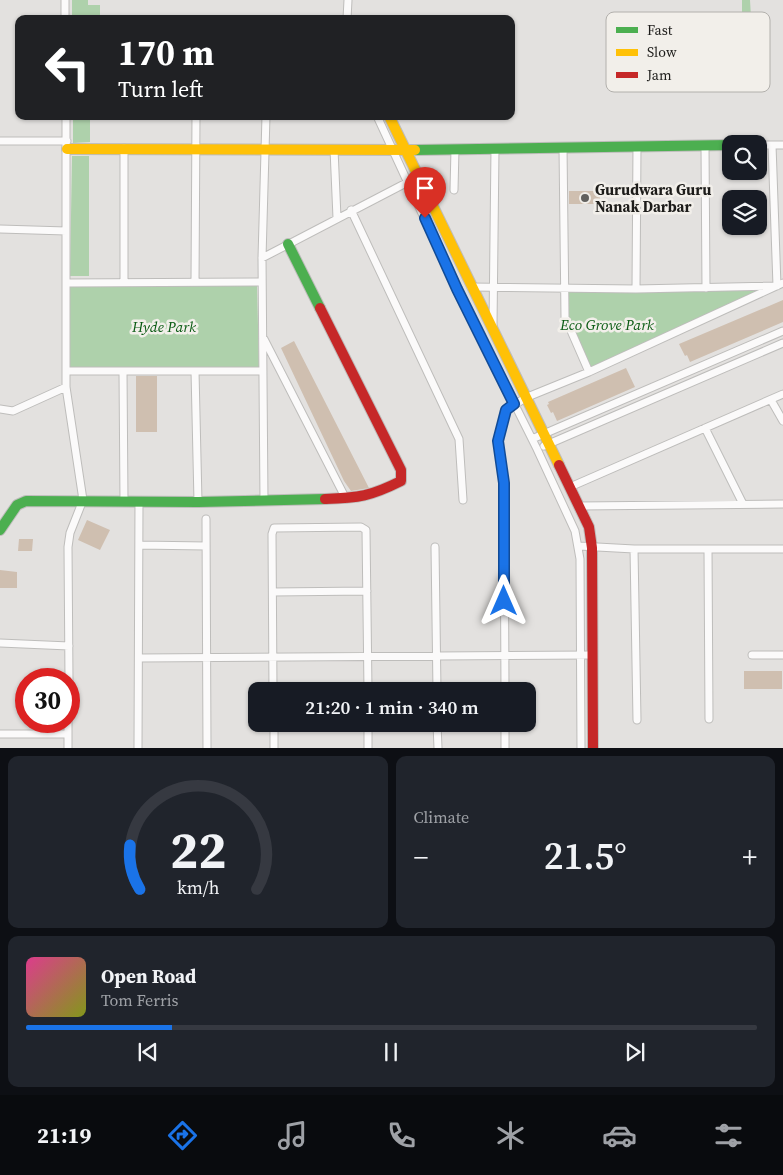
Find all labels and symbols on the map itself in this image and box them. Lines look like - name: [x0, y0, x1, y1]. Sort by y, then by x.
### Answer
- legend: [606, 12, 770, 92]
- text: Fast: [647, 20, 673, 40]
- text: Slow: [647, 42, 677, 62]
- text: Jam: [646, 65, 672, 85]
- pin: [404, 167, 446, 218]
- place label: Gurudwara Guru Nanak Darbar: [595, 179, 711, 217]
- marker: Gurudwara Guru Nanak Darbar: [579, 192, 591, 204]
- park label: Eco Grove Park: [559, 314, 655, 335]
- park label: Hyde Park: [131, 316, 197, 337]
- position arrow: [477, 574, 529, 626]
- speed limit sign: 30: [15, 668, 80, 733]

